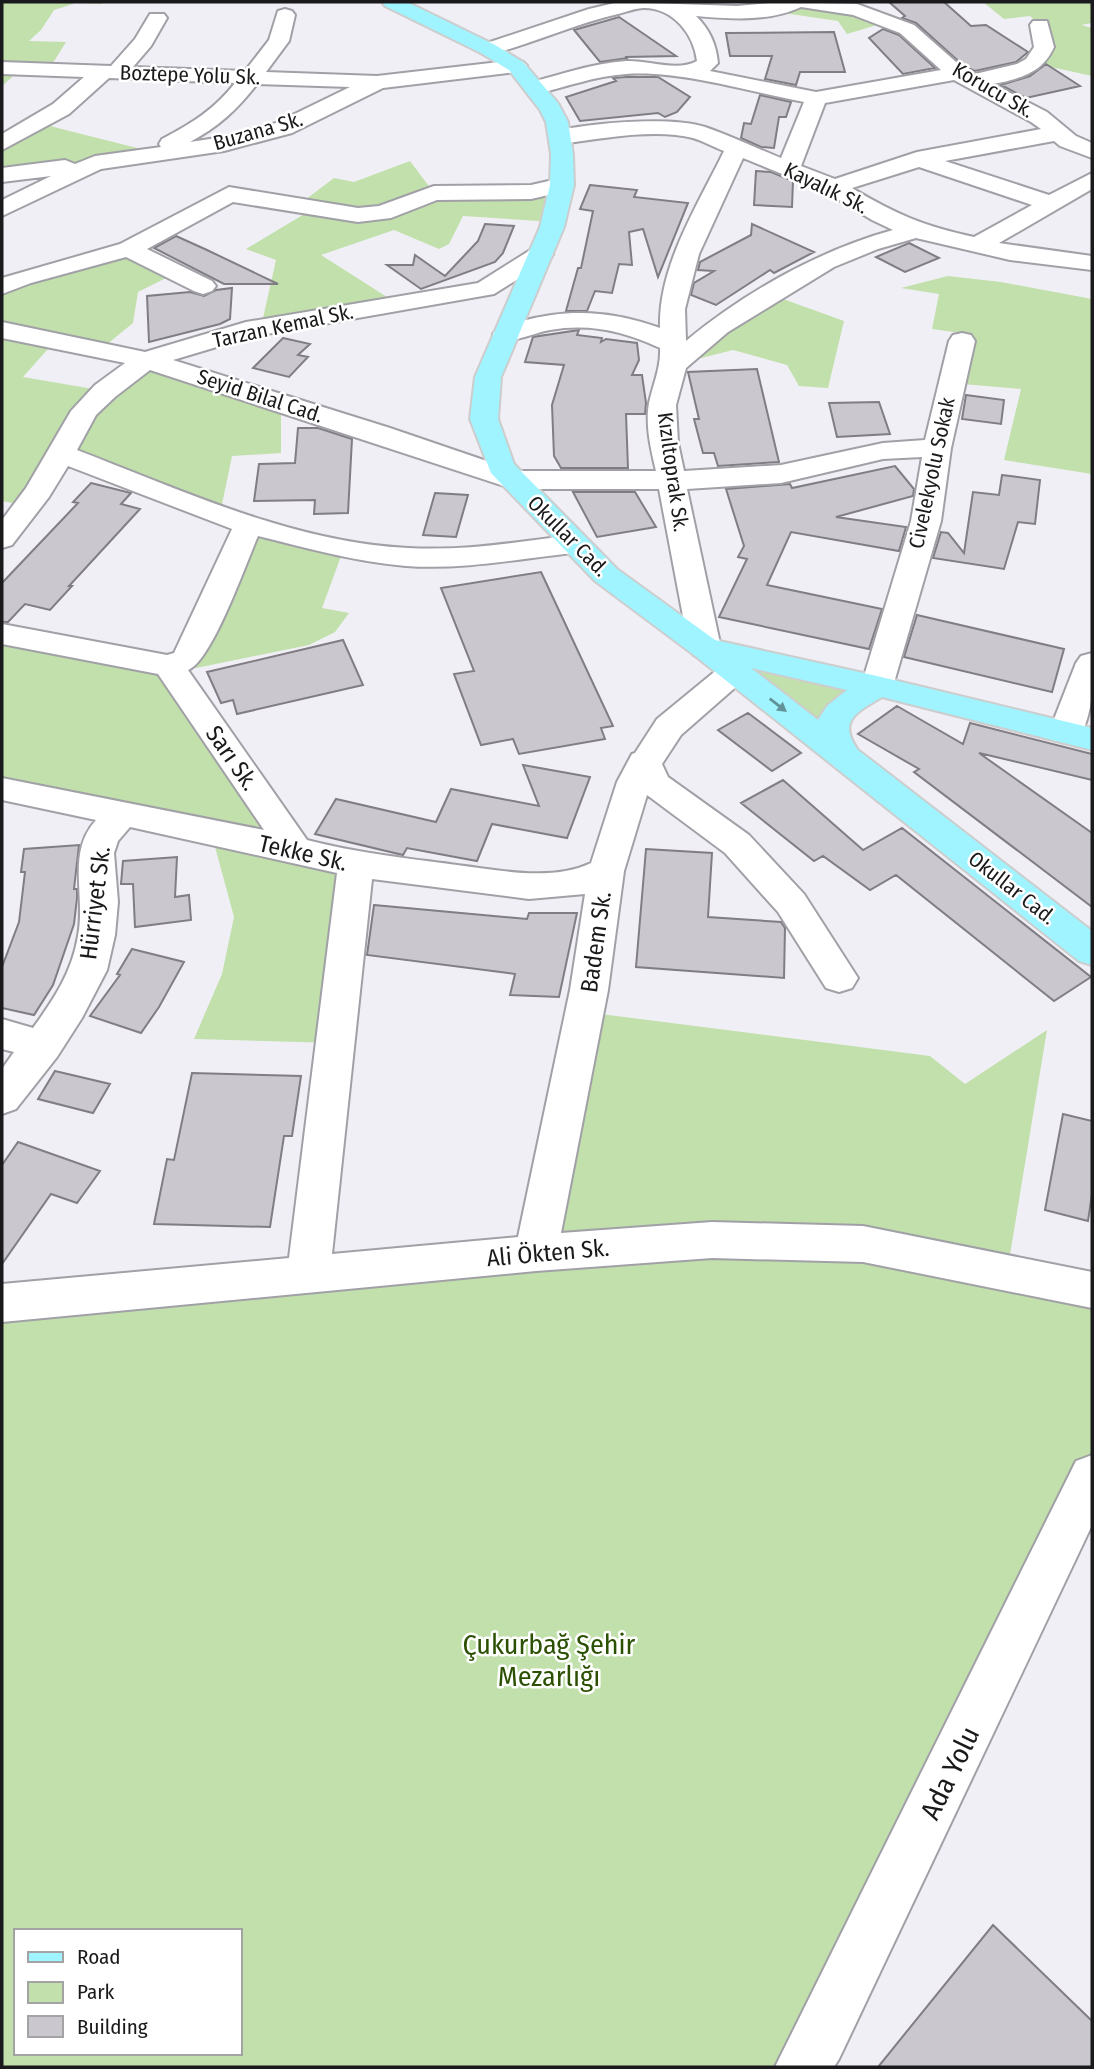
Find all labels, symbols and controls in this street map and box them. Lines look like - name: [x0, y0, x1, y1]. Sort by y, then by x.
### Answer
- street label: Korucu Sk.: [948, 56, 1038, 124]
- street label: Boztepe Yolu Sk.: [119, 60, 261, 90]
- street label: Buzana Sk.: [210, 106, 306, 156]
- street label: Kayalık Sk.: [780, 157, 872, 219]
- street label: Tarzan Kemal Sk.: [210, 298, 356, 354]
- street label: Seyid Bilal Cad.: [194, 363, 326, 429]
- street label: Civelekyolu Sokak: [903, 395, 961, 551]
- street label: Kızıltoprak Sk.: [652, 410, 694, 534]
- street label: Okullar Cad.: [522, 490, 614, 582]
- one-way arrow: [769, 698, 787, 713]
- street label: Sarı Sk.: [200, 720, 264, 796]
- street label: Tekke Sk.: [256, 829, 350, 877]
- street label: Hürriyet Sk.: [74, 845, 116, 961]
- street label: Okullar Cad.: [963, 846, 1061, 930]
- street label: Badem Sk.: [575, 890, 617, 994]
- street label: Ali Ökten Sk.: [486, 1234, 610, 1272]
- park label: Çukurbağ Şehir Mezarlığı: [463, 1628, 636, 1693]
- street label: Ada Yolu: [913, 1721, 987, 1825]
- legend: [14, 1929, 242, 2055]
- text: Road: [77, 1944, 121, 1970]
- text: Park: [77, 1979, 115, 2005]
- text: Building: [77, 2014, 148, 2040]

